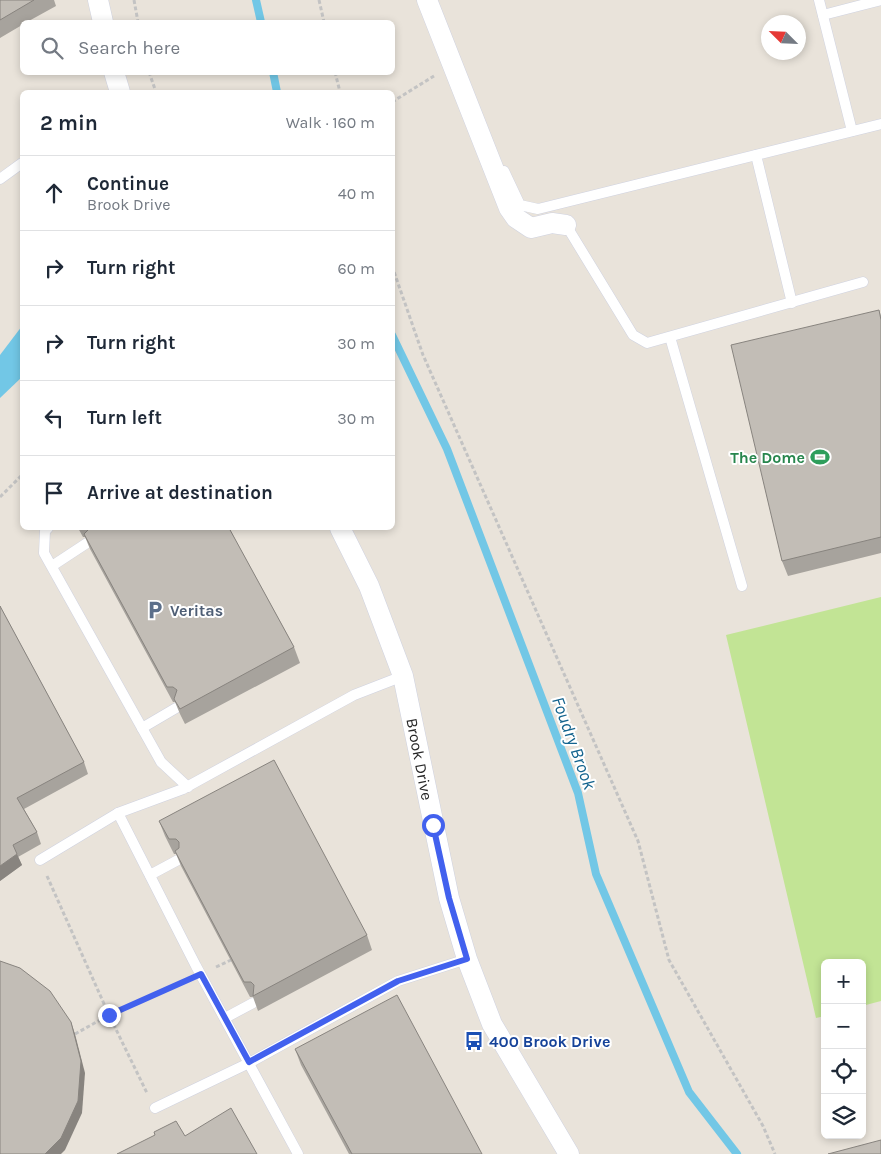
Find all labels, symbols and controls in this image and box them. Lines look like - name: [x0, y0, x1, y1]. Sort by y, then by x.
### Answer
- north arrow: [761, 15, 806, 60]
- search box: [20, 20, 395, 75]
- icon: search: [38, 34, 66, 62]
- text: Search here: [78, 37, 180, 59]
- text: 2 min: [40, 111, 98, 135]
- text: Walk · 160 m: [286, 113, 375, 132]
- text: Continue: [87, 173, 169, 195]
- icon: ahead: [40, 179, 68, 207]
- text: 40 m: [338, 184, 375, 203]
- text: Brook Drive: [87, 195, 170, 214]
- icon: right: [40, 254, 68, 282]
- text: Turn right: [87, 257, 176, 279]
- text: 60 m: [338, 259, 375, 278]
- icon: right: [40, 329, 68, 357]
- text: Turn right: [87, 332, 176, 354]
- text: 30 m: [337, 334, 375, 353]
- icon: left: [40, 404, 68, 432]
- text: Turn left: [87, 407, 162, 429]
- text: 30 m: [337, 409, 375, 428]
- sports icon: The Dome: [809, 446, 831, 468]
- place label: The Dome: [730, 448, 805, 467]
- icon: arrive: [40, 479, 68, 507]
- text: Arrive at destination: [87, 482, 273, 504]
- parking icon: Veritas: [144, 599, 166, 621]
- place label: Veritas: [170, 601, 223, 620]
- water label: Foudry Brook: [547, 694, 601, 793]
- street label: Brook Drive: [402, 716, 437, 802]
- route start: [422, 814, 445, 837]
- map controls: [821, 959, 866, 1139]
- button: +: [821, 959, 866, 1004]
- route end: [98, 1004, 121, 1027]
- button: −: [821, 1004, 866, 1049]
- bus stop icon: 400 Brook Drive: [463, 1030, 485, 1052]
- place label: 400 Brook Drive: [489, 1032, 610, 1051]
- button: locate: [821, 1049, 866, 1094]
- button: layers: [821, 1094, 866, 1139]

